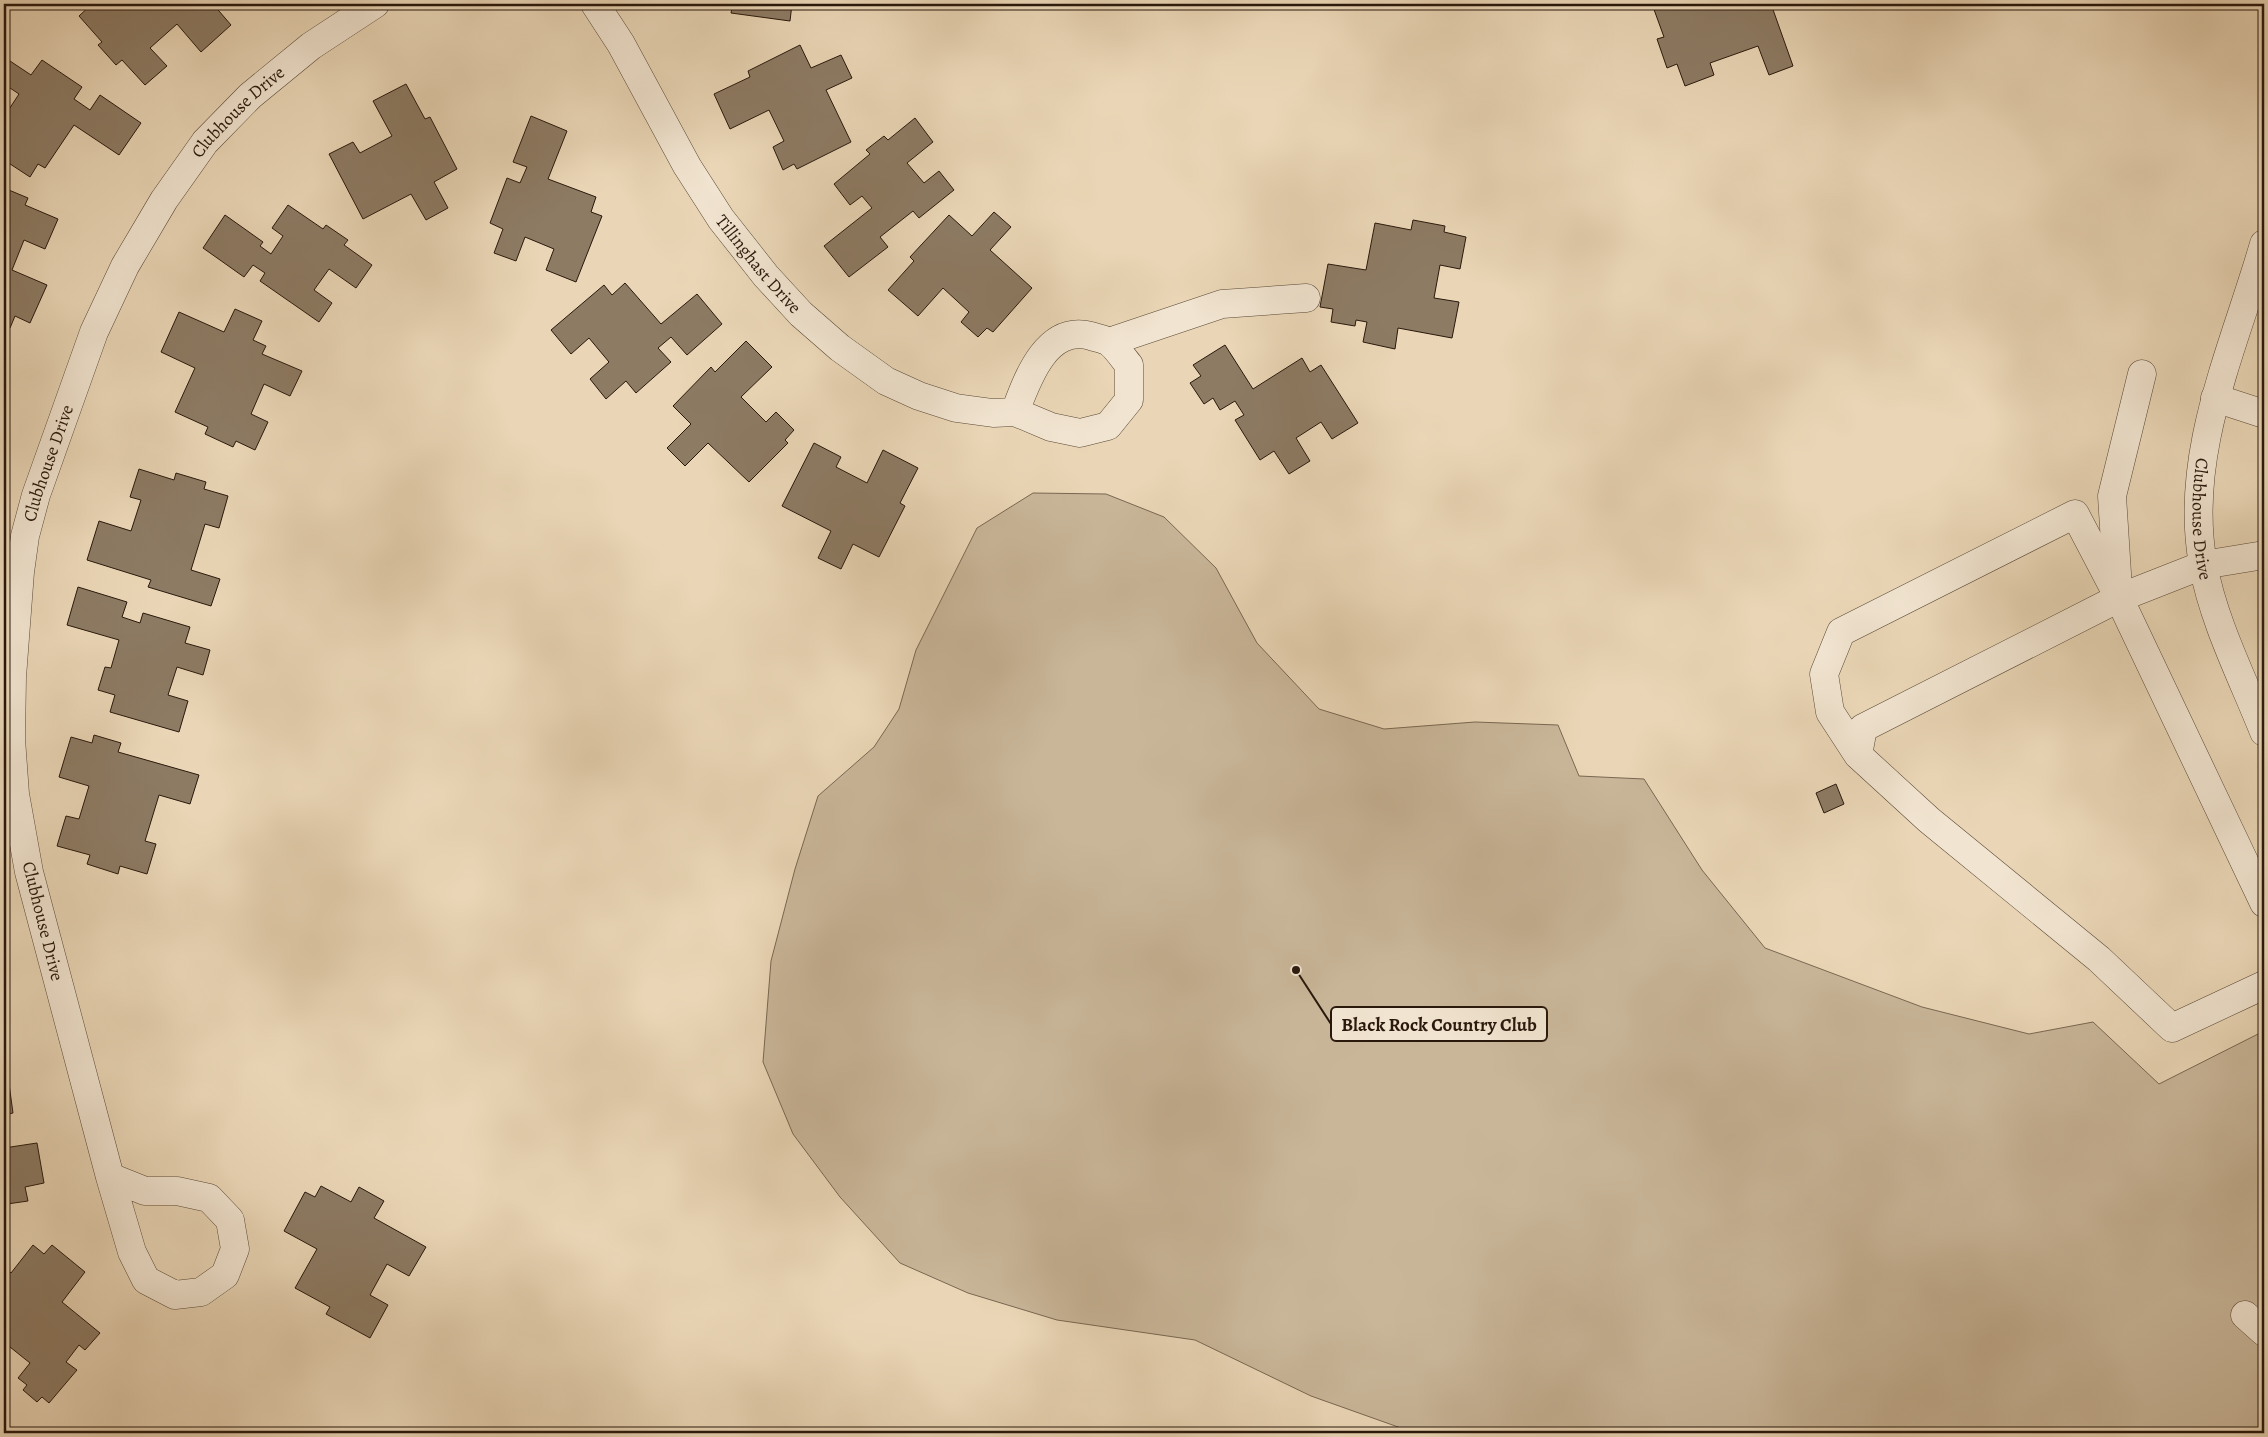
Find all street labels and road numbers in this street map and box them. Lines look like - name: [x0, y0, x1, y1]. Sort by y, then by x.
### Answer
- street label: Clubhouse Drive: [186, 61, 290, 163]
- street label: Tillinghast Drive: [710, 210, 807, 319]
- street label: Clubhouse Drive: [17, 401, 79, 524]
- street label: Clubhouse Drive: [2186, 456, 2218, 582]
- street label: Clubhouse Drive: [17, 859, 69, 983]

